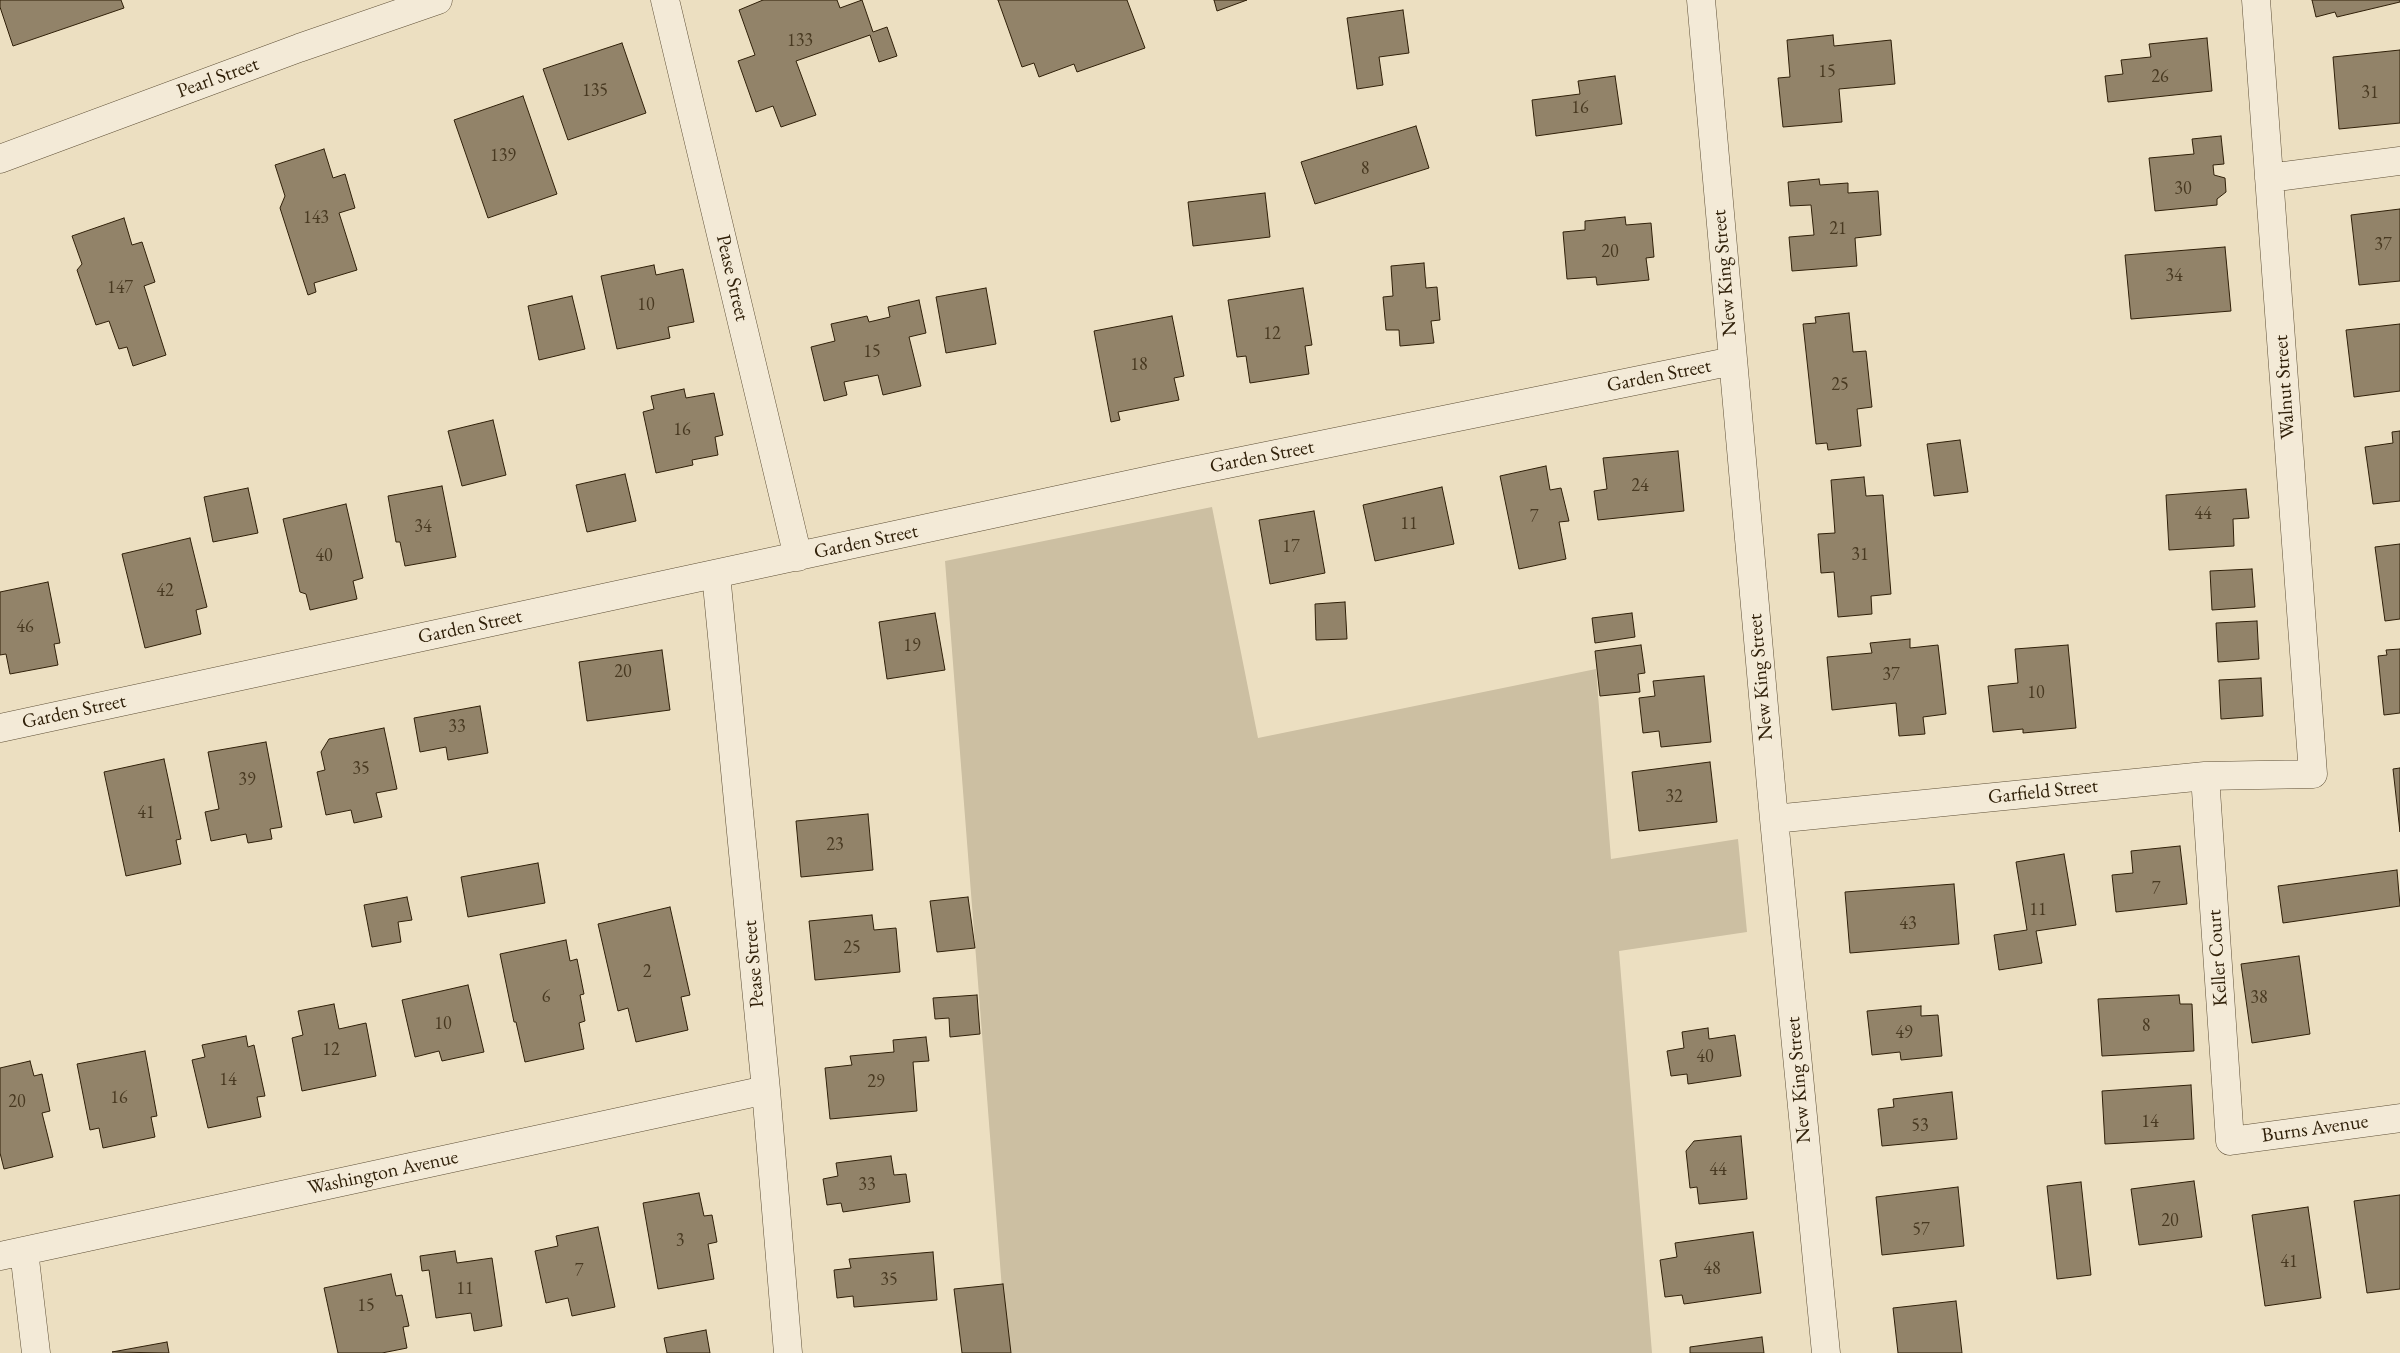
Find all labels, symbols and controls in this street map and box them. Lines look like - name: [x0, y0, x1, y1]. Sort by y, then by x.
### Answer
- house number: 133: [787, 30, 813, 52]
- street label: Pearl Street: [174, 52, 262, 104]
- house number: 15: [1818, 61, 1836, 83]
- house number: 26: [2151, 66, 2169, 88]
- house number: 135: [582, 80, 608, 102]
- house number: 31: [2361, 82, 2379, 104]
- house number: 16: [1571, 97, 1589, 119]
- house number: 139: [490, 145, 516, 167]
- house number: 8: [1361, 158, 1369, 180]
- house number: 30: [2174, 178, 2192, 200]
- house number: 143: [303, 207, 329, 229]
- street label: New King Street: [1708, 209, 1742, 337]
- house number: 21: [1829, 218, 1847, 240]
- street label: Pease Street: [710, 232, 754, 324]
- house number: 37: [2374, 234, 2392, 256]
- house number: 20: [1601, 241, 1619, 263]
- house number: 34: [2165, 265, 2183, 287]
- house number: 147: [107, 277, 133, 299]
- house number: 10: [637, 294, 655, 316]
- house number: 12: [1263, 323, 1281, 345]
- street label: Walnut Street: [2269, 334, 2301, 440]
- house number: 15: [863, 341, 881, 363]
- house number: 18: [1130, 354, 1148, 376]
- street label: Garden Street: [1605, 354, 1713, 398]
- house number: 25: [1831, 374, 1849, 396]
- house number: 16: [673, 419, 691, 441]
- street label: Garden Street: [1208, 435, 1316, 479]
- house number: 24: [1631, 475, 1649, 497]
- house number: 44: [2194, 503, 2212, 525]
- house number: 7: [1530, 506, 1538, 528]
- house number: 11: [1400, 513, 1418, 535]
- house number: 34: [414, 516, 432, 538]
- street label: Garden Street: [812, 519, 920, 565]
- house number: 17: [1282, 536, 1300, 558]
- house number: 31: [1851, 544, 1869, 566]
- house number: 40: [315, 545, 333, 567]
- house number: 42: [156, 580, 174, 602]
- street label: Garden Street: [416, 604, 524, 650]
- street label: New King Street: [1744, 613, 1778, 741]
- house number: 46: [16, 616, 34, 638]
- house number: 19: [903, 635, 921, 657]
- house number: 20: [614, 661, 632, 683]
- house number: 37: [1882, 664, 1900, 686]
- house number: 10: [2027, 682, 2045, 704]
- street label: Garden Street: [20, 689, 128, 735]
- house number: 33: [448, 716, 466, 738]
- house number: 35: [352, 758, 370, 780]
- house number: 39: [238, 769, 256, 791]
- street label: Garfield Street: [1987, 774, 2099, 810]
- house number: 32: [1665, 786, 1683, 808]
- house number: 41: [137, 802, 155, 824]
- house number: 23: [826, 834, 844, 856]
- house number: 7: [2152, 878, 2160, 900]
- house number: 11: [2029, 899, 2047, 921]
- street label: Keller Court: [2203, 909, 2233, 1007]
- house number: 43: [1899, 913, 1917, 935]
- street label: Pease Street: [738, 919, 770, 1009]
- house number: 25: [843, 937, 861, 959]
- house number: 2: [643, 961, 651, 983]
- house number: 6: [542, 986, 550, 1008]
- house number: 38: [2250, 987, 2268, 1009]
- house number: 10: [434, 1013, 452, 1035]
- house number: 8: [2142, 1015, 2150, 1037]
- street label: New King Street: [1782, 1016, 1816, 1144]
- house number: 49: [1895, 1022, 1913, 1044]
- house number: 12: [322, 1039, 340, 1061]
- house number: 40: [1696, 1046, 1714, 1068]
- house number: 14: [219, 1069, 237, 1091]
- house number: 29: [867, 1071, 885, 1093]
- house number: 16: [110, 1087, 128, 1109]
- house number: 20: [8, 1091, 26, 1113]
- street label: Burns Avenue: [2260, 1110, 2370, 1148]
- house number: 14: [2141, 1111, 2159, 1133]
- house number: 53: [1911, 1115, 1929, 1137]
- street label: Washington Avenue: [306, 1145, 460, 1201]
- house number: 44: [1709, 1159, 1727, 1181]
- house number: 33: [858, 1174, 876, 1196]
- house number: 20: [2161, 1210, 2179, 1232]
- house number: 57: [1912, 1219, 1930, 1241]
- house number: 3: [676, 1230, 684, 1252]
- house number: 41: [2280, 1251, 2298, 1273]
- house number: 48: [1703, 1258, 1721, 1280]
- house number: 7: [575, 1260, 583, 1282]
- house number: 35: [880, 1269, 898, 1291]
- house number: 11: [456, 1278, 474, 1300]
- house number: 15: [357, 1295, 375, 1317]

